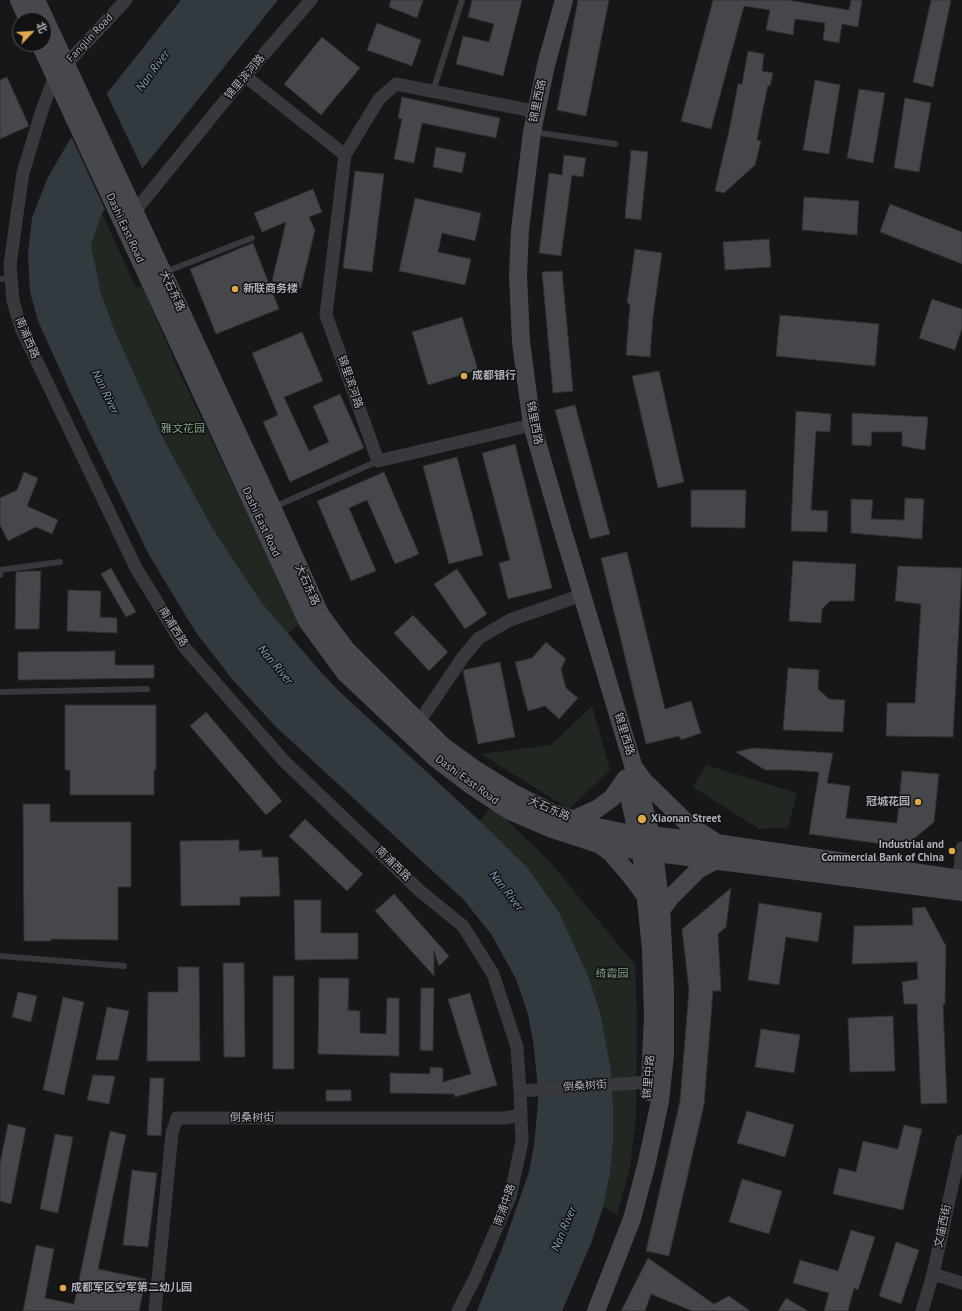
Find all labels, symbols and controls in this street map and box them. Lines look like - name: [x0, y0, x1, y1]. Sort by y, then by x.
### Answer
- street label: Fanglin Road: [64, 11, 116, 65]
- north arrow: [12, 12, 52, 52]
- text: 北: [33, 19, 51, 35]
- water label: Nan River: [133, 48, 173, 94]
- street label: 锦里滨河路: [222, 52, 268, 102]
- street label: 锦里西路: [527, 78, 549, 124]
- street label: Dashi East Road: [103, 191, 147, 265]
- street label: 大石东路: [157, 268, 187, 314]
- place label: 新联商务楼: [243, 282, 298, 296]
- marker: 新联商务楼: [230, 284, 240, 294]
- street label: 南浦西路: [12, 315, 42, 361]
- street label: 锦里滨河路: [335, 354, 365, 410]
- water label: Nan River: [88, 368, 122, 416]
- place label: 成都银行: [472, 369, 516, 383]
- marker: 成都银行: [459, 371, 469, 381]
- street label: 锦里西路: [523, 400, 545, 446]
- park label: 雅文花园: [161, 422, 205, 436]
- street label: Dashi East Road: [239, 485, 283, 559]
- street label: 大石东路: [292, 562, 322, 608]
- street label: 南浦西路: [156, 605, 190, 649]
- water label: Nan River: [254, 642, 296, 688]
- street label: 锦里西路: [611, 711, 637, 757]
- street label: Dashi East Road: [433, 753, 501, 807]
- street label: 大石东路: [526, 794, 572, 824]
- place label: 冠城花园: [866, 795, 910, 809]
- marker: 冠城花园: [913, 797, 923, 807]
- place label: Xiaonan Street: [651, 812, 721, 826]
- marker: Xiaonan Street: [636, 813, 648, 825]
- place label: Industrial and Commercial Bank of China: [821, 838, 944, 864]
- street label: 南浦西路: [373, 844, 413, 884]
- marker: Industrial and Commercial Bank of China: [947, 846, 957, 856]
- water label: Nan River: [486, 868, 526, 914]
- park label: 绮霞园: [596, 967, 628, 981]
- street label: 锦里中路: [641, 1055, 657, 1099]
- street label: 倒桑树街: [563, 1078, 607, 1094]
- street label: 倒桑树街: [230, 1111, 274, 1125]
- street label: 南浦中路: [492, 1182, 518, 1228]
- street label: 文庙西街: [932, 1203, 954, 1249]
- water label: Nan River: [548, 1204, 580, 1254]
- place label: 成都军区空军第二幼儿园: [71, 1281, 192, 1295]
- marker: 成都军区空军第二幼儿园: [58, 1283, 68, 1293]

